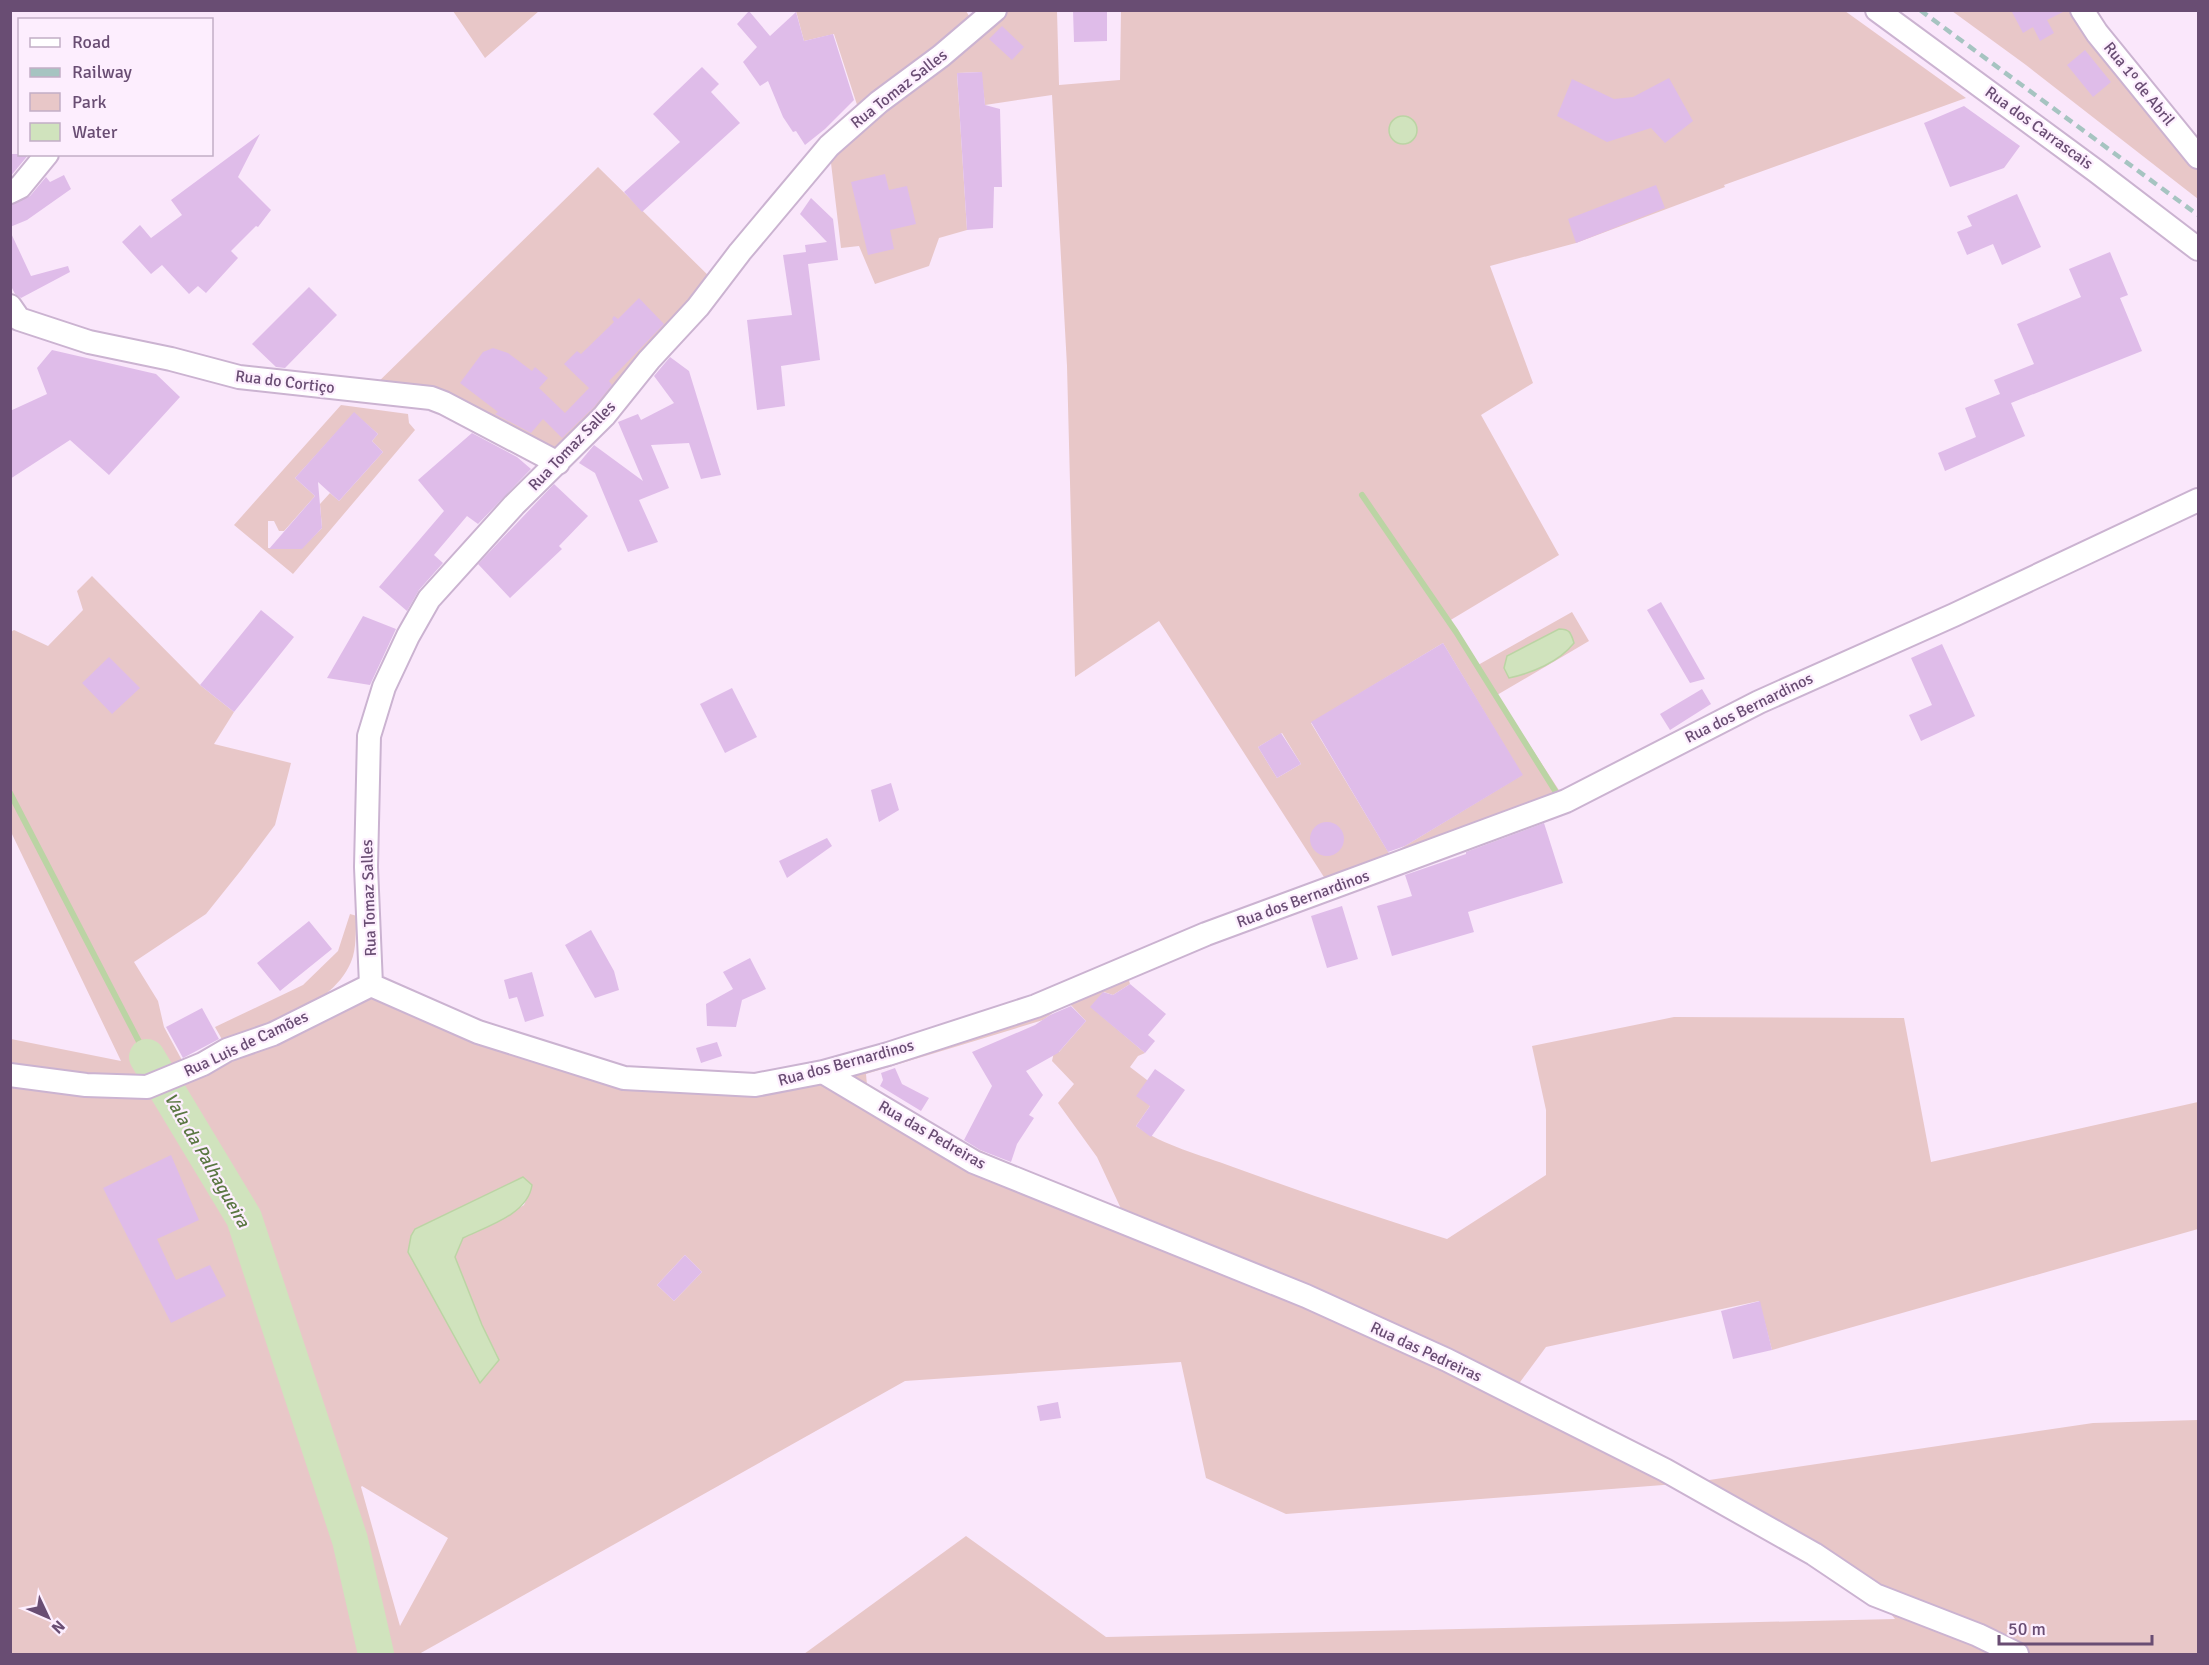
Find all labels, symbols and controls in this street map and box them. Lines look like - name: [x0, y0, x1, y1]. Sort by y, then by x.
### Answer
- legend: [18, 18, 213, 156]
- text: Road: [72, 31, 111, 53]
- street label: Rua 1º de Abril: [2099, 38, 2179, 130]
- street label: Rua Tomaz Salles: [847, 45, 951, 133]
- text: Railway: [72, 61, 133, 83]
- street label: Rua dos Carrascais: [1981, 82, 2097, 174]
- text: Park: [72, 91, 107, 113]
- text: Water: [72, 121, 118, 143]
- street label: Rua do Cortiço: [234, 366, 336, 398]
- street label: Rua Tomaz Salles: [524, 397, 620, 495]
- street label: Rua dos Bernardinos: [1682, 668, 1816, 748]
- street label: Rua Tomaz Salles: [357, 839, 381, 957]
- street label: Rua dos Bernardinos: [1234, 866, 1372, 932]
- street label: Rua Luis de Camões: [181, 1006, 311, 1082]
- street label: Rua dos Bernardinos: [776, 1035, 916, 1091]
- water label: Vala da Palhagueira: [160, 1089, 255, 1232]
- street label: Rua das Pedreiras: [875, 1096, 989, 1174]
- street label: Rua das Pedreiras: [1367, 1317, 1485, 1387]
- north arrow: [18, 1587, 78, 1647]
- scale bar: [1999, 1608, 2152, 1646]
- text: N: [47, 1616, 69, 1638]
- text: 50 m: [2008, 1618, 2046, 1640]

